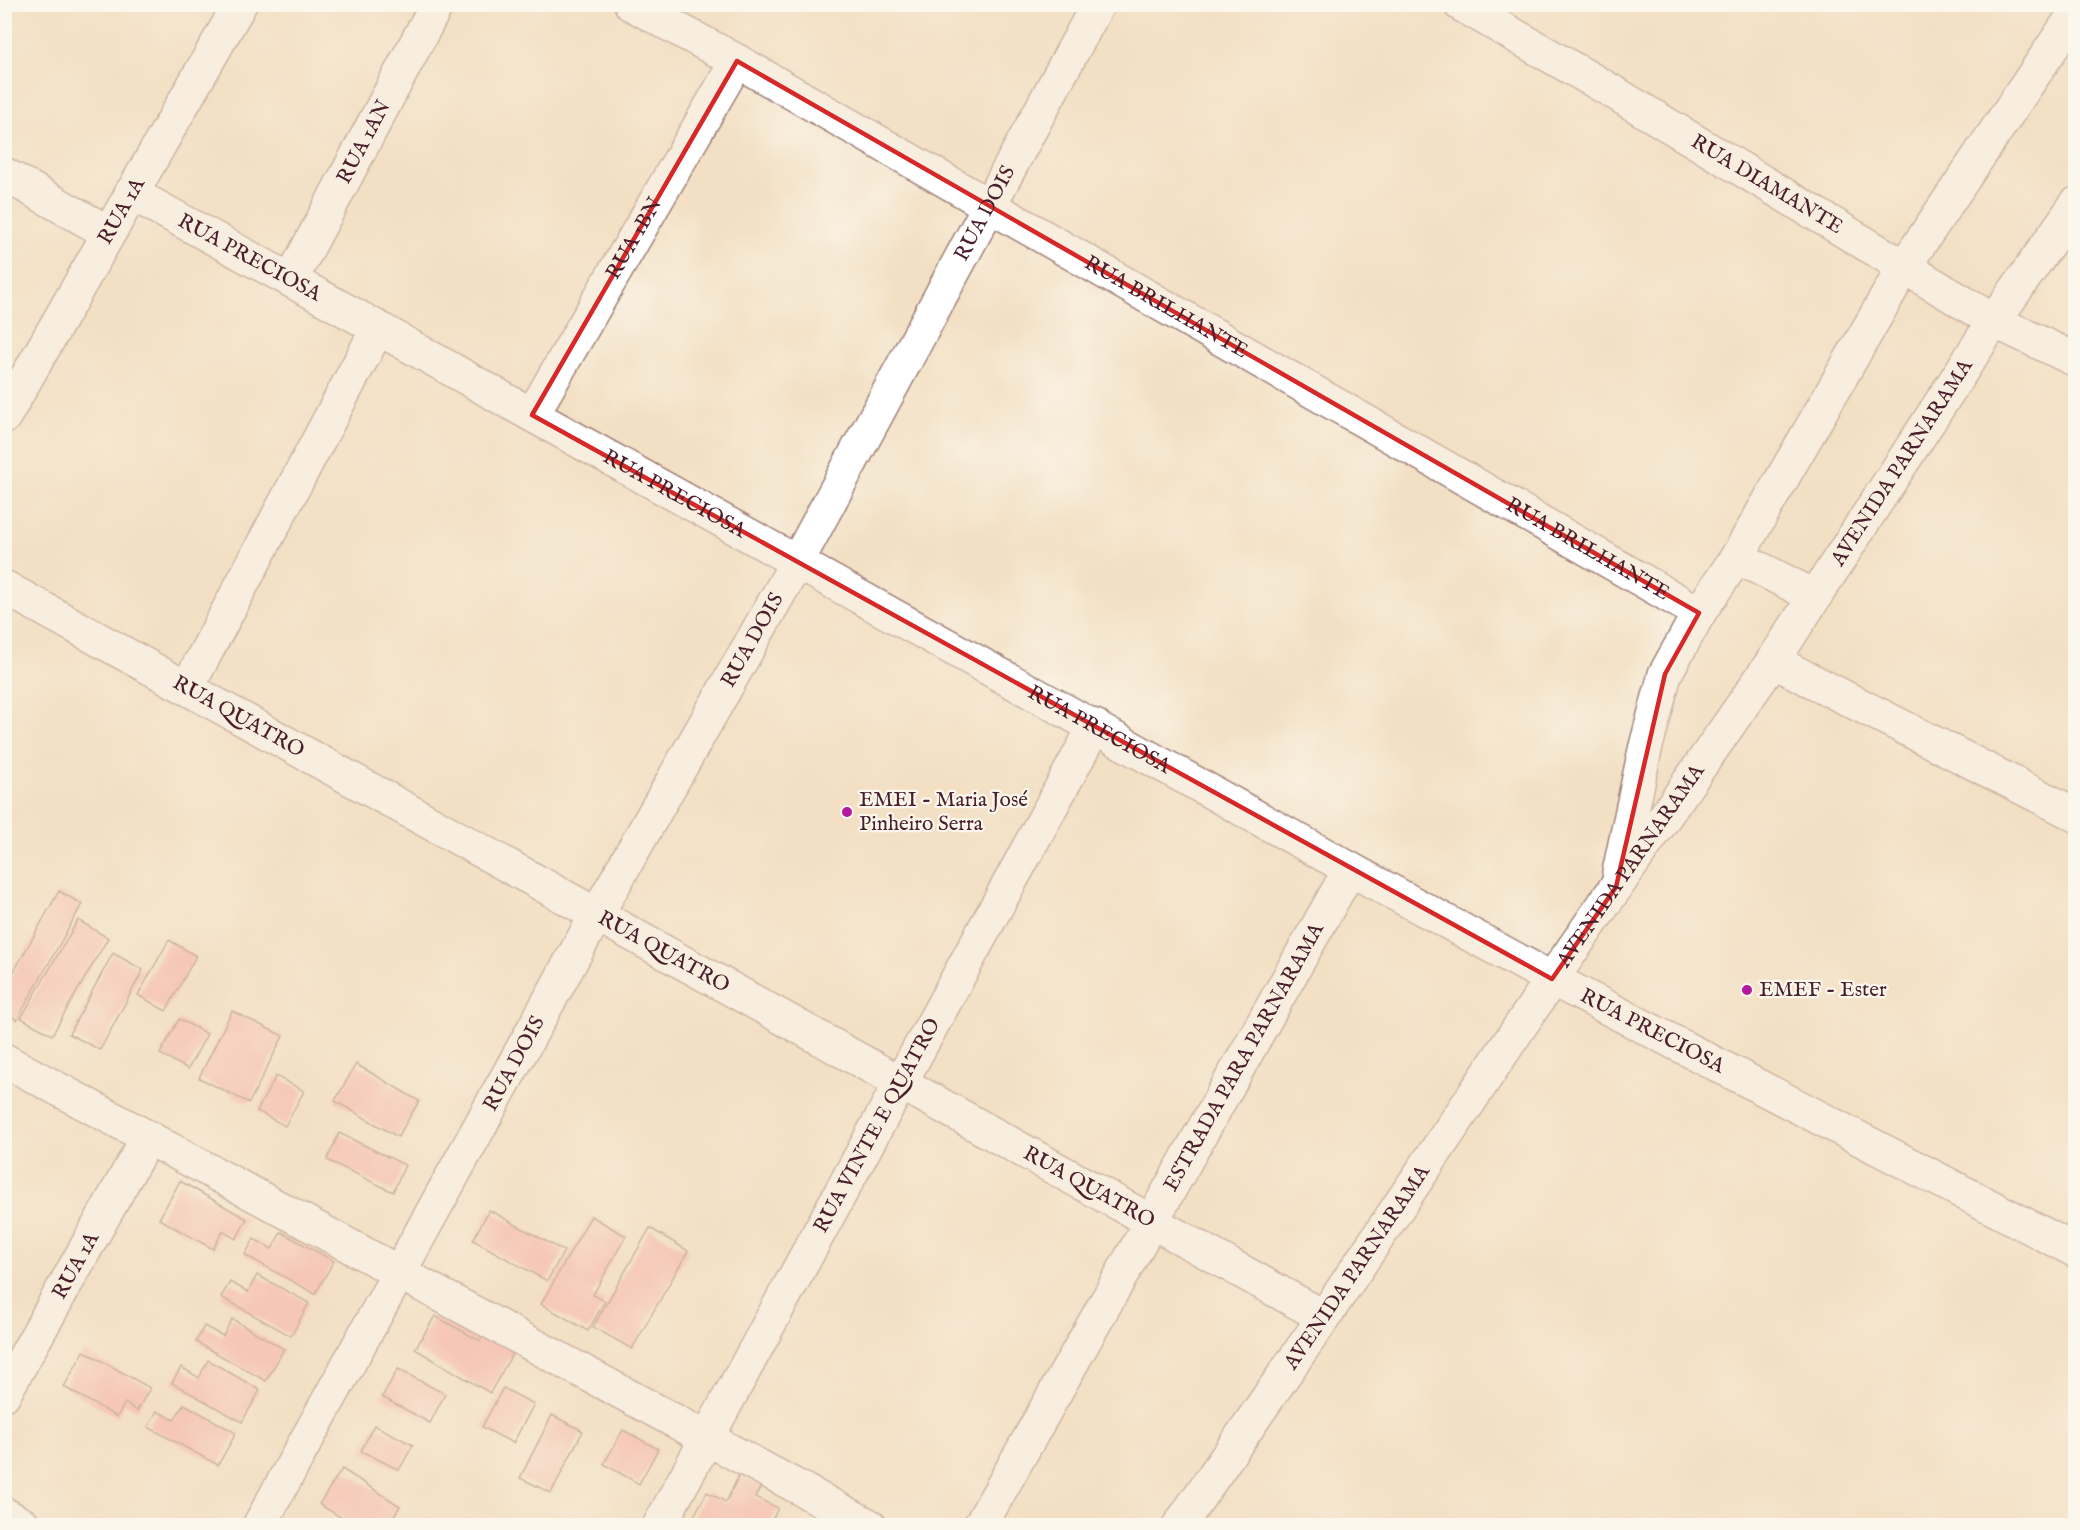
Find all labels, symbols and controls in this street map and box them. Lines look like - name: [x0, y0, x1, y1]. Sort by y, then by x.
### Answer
- street label: RUA 1AN: [331, 96, 397, 189]
- street label: RUA DIAMANTE: [1686, 128, 1848, 241]
- street label: RUA DOIS: [948, 161, 1022, 266]
- street label: RUA 1A: [92, 172, 152, 250]
- street label: RUA 1BN: [600, 192, 669, 284]
- street label: RUA PRECIOSA: [173, 208, 327, 308]
- street label: RUA BRILHANTE: [1079, 250, 1253, 365]
- street label: AVENIDA PARNARAMA: [1824, 353, 1980, 572]
- street label: RUA PRECIOSA: [598, 443, 751, 545]
- street label: RUA BRILHANTE: [1501, 491, 1674, 607]
- street label: RUA DOIS: [715, 588, 790, 692]
- street label: RUA QUATRO: [168, 669, 309, 764]
- street label: RUA PRECIOSA: [1023, 679, 1176, 781]
- street label: AVENIDA PARNARAMA: [1550, 758, 1711, 973]
- place label: EMEI - Maria José Pinheiro Serra: [859, 787, 1028, 838]
- marker: EMEI - Maria José Pinheiro Serra: [840, 805, 854, 819]
- street label: RUA QUATRO: [593, 905, 734, 999]
- street label: ESTRADA PARA PARNARAMA: [1158, 917, 1331, 1196]
- place label: EMEF - Ester: [1759, 977, 1887, 1004]
- street label: RUA PRECIOSA: [1575, 982, 1730, 1080]
- marker: EMEF - Ester: [1740, 983, 1754, 997]
- street label: RUA DOIS: [477, 1011, 551, 1116]
- street label: RUA VINTE E QUATRO: [808, 1013, 947, 1238]
- street label: RUA QUATRO: [1018, 1140, 1160, 1234]
- street label: AVENIDA PARNARAMA: [1277, 1159, 1437, 1376]
- street label: RUA 1A: [46, 1227, 106, 1304]

